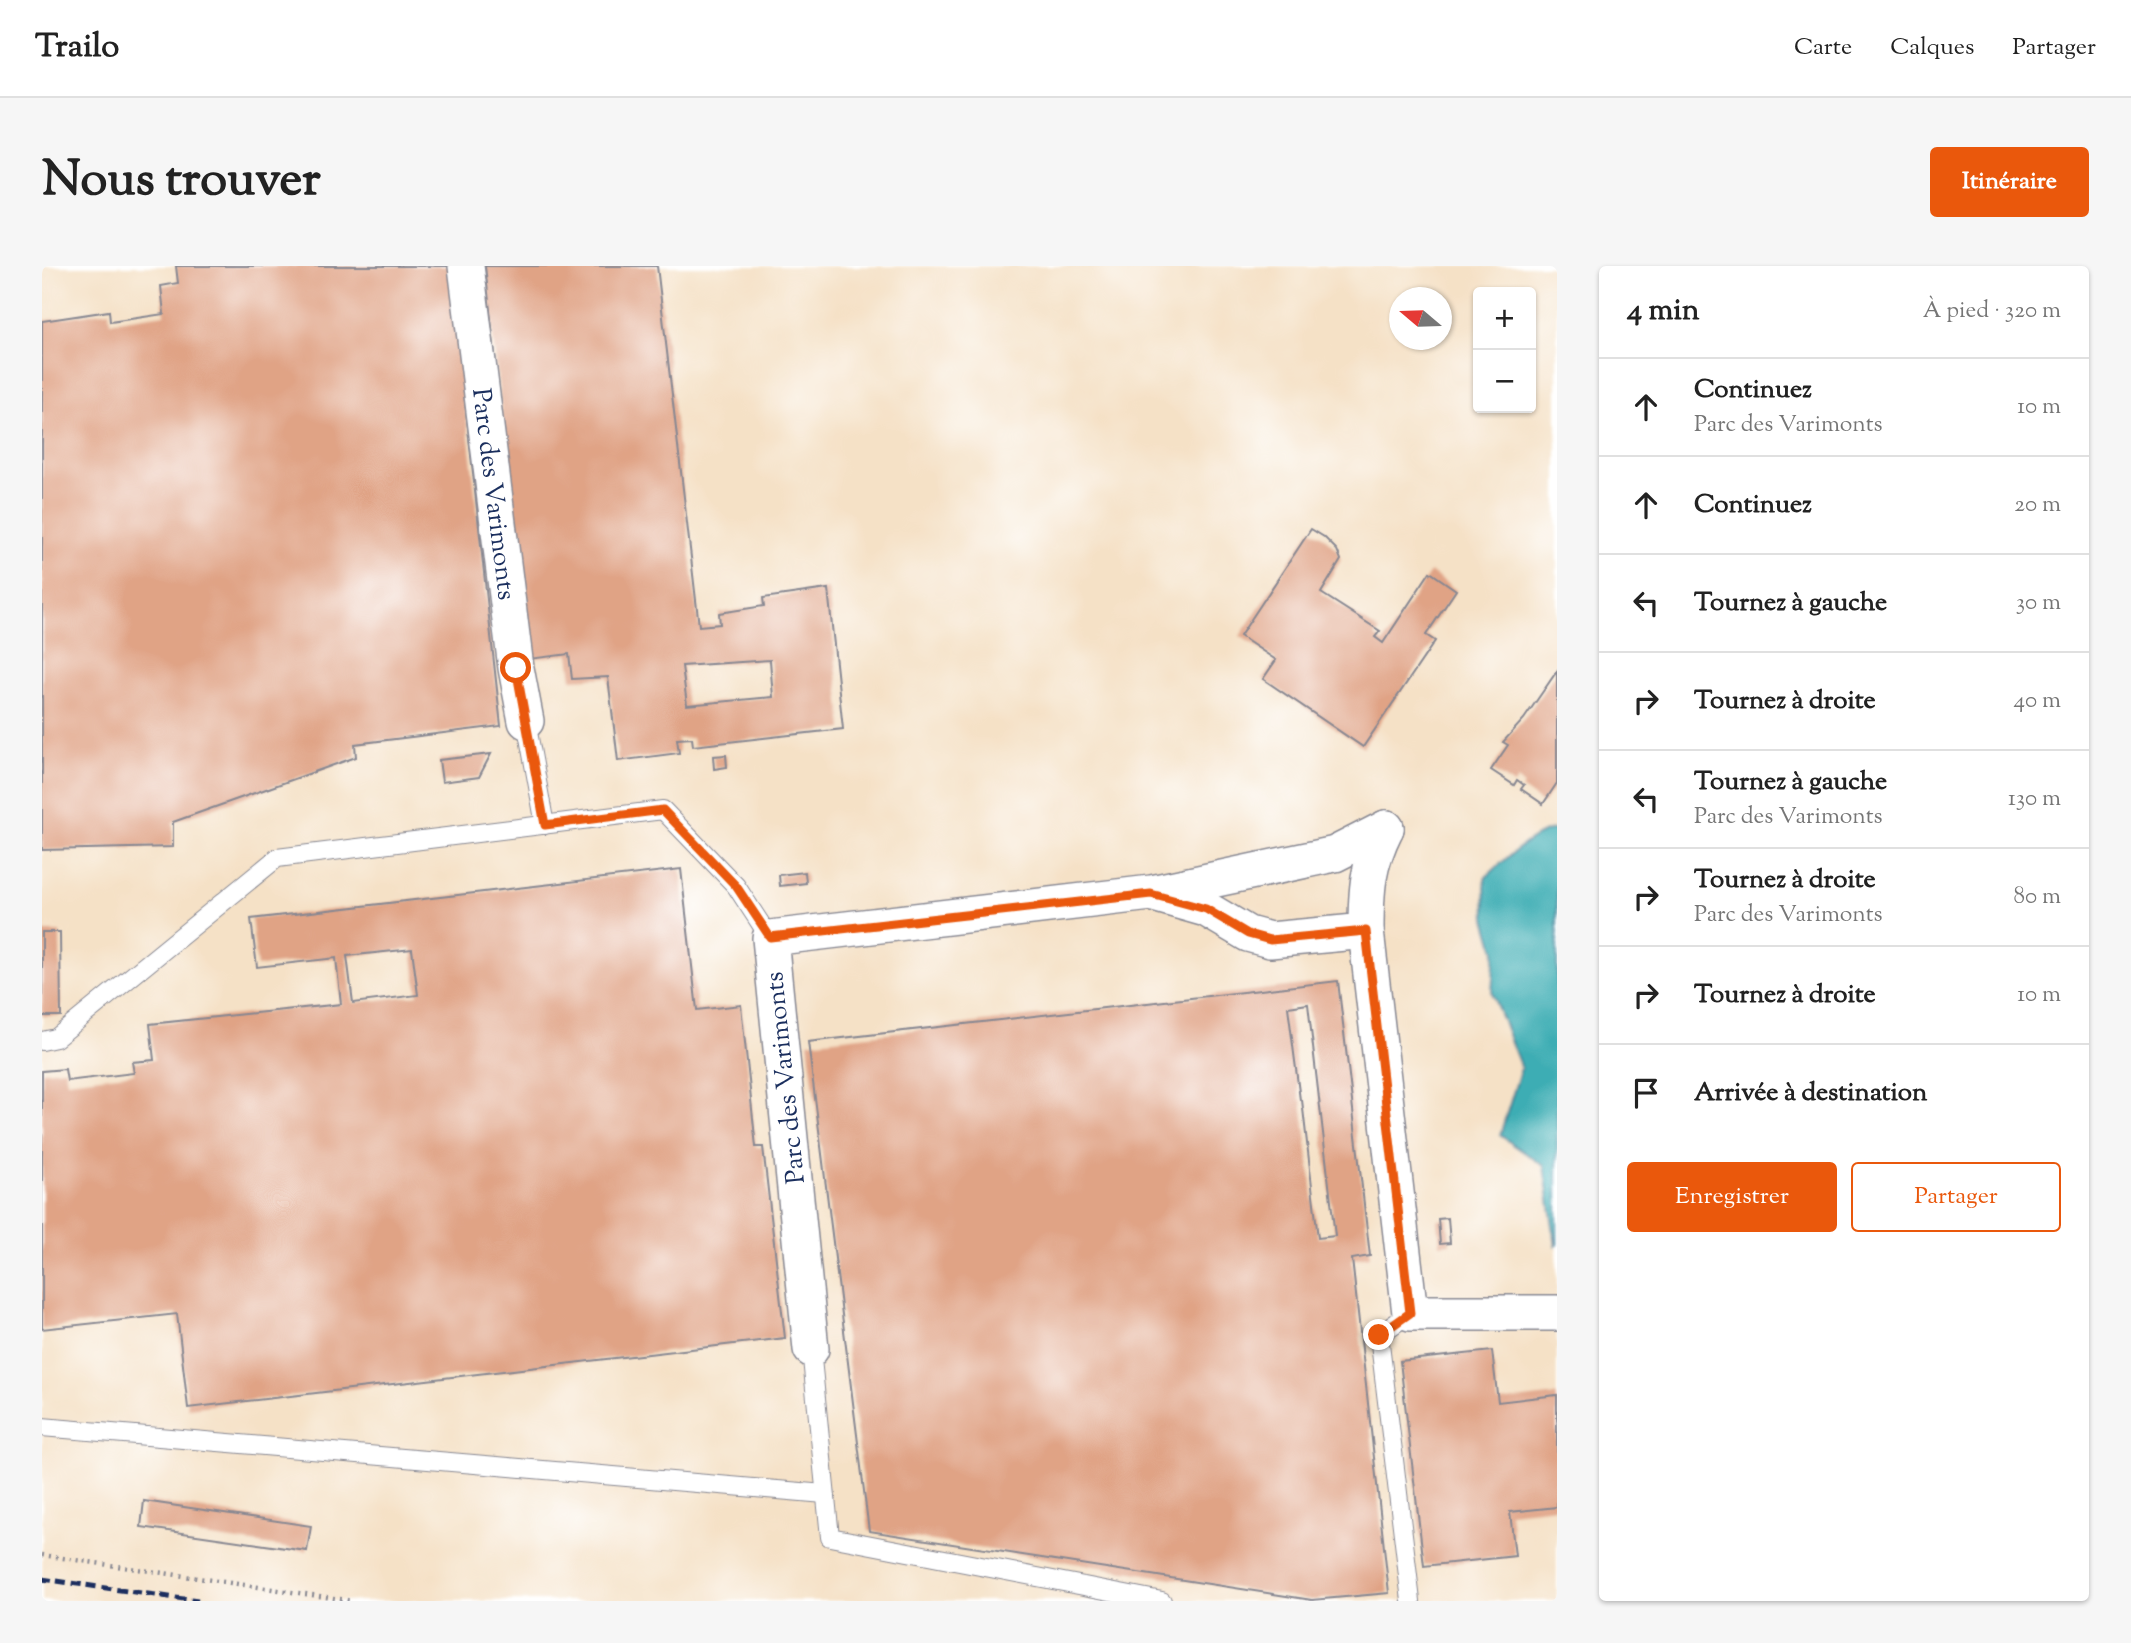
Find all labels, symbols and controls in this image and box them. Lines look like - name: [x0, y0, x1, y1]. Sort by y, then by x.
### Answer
- text: Trailo: [35, 24, 119, 72]
- text: Carte: [1794, 31, 1852, 65]
- text: Calques: [1890, 31, 1974, 65]
- text: Partager: [2012, 31, 2096, 65]
- text: Nous trouver: [42, 147, 321, 217]
- button: Itinéraire: [1930, 147, 2089, 217]
- north arrow: [1389, 287, 1452, 350]
- map controls: [1473, 287, 1536, 413]
- button: +: [1473, 287, 1536, 350]
- text: 4 min: [1627, 290, 1700, 333]
- text: À pied · 320 m: [1923, 295, 2061, 328]
- button: −: [1473, 350, 1536, 413]
- text: Continuez: [1694, 372, 1812, 409]
- street label: Parc des Varimonts: [461, 386, 524, 602]
- icon: ahead: [1627, 388, 1665, 426]
- text: 10 m: [2017, 391, 2061, 424]
- text: Parc des Varimonts: [1694, 409, 1883, 442]
- icon: ahead: [1627, 486, 1665, 524]
- text: Continuez: [1694, 487, 1812, 524]
- text: 20 m: [2014, 489, 2061, 522]
- icon: left: [1627, 584, 1665, 622]
- text: Tournez à gauche: [1694, 585, 1887, 622]
- text: 30 m: [2016, 587, 2061, 620]
- route start: [500, 652, 531, 683]
- icon: right: [1627, 682, 1665, 720]
- text: Tournez à droite: [1694, 683, 1876, 720]
- text: 40 m: [2014, 685, 2061, 718]
- text: Tournez à gauche: [1694, 764, 1887, 801]
- icon: left: [1627, 780, 1665, 818]
- text: 130 m: [2008, 783, 2061, 816]
- text: Parc des Varimonts: [1694, 801, 1883, 834]
- text: Tournez à droite: [1694, 862, 1876, 899]
- icon: right: [1627, 878, 1665, 916]
- text: 80 m: [2013, 881, 2061, 914]
- text: Parc des Varimonts: [1694, 899, 1883, 932]
- street label: Parc des Varimonts: [757, 970, 816, 1186]
- icon: right: [1627, 976, 1665, 1014]
- text: Tournez à droite: [1694, 977, 1876, 1014]
- text: 10 m: [2017, 979, 2061, 1012]
- icon: arrive: [1627, 1074, 1665, 1112]
- text: Arrivée à destination: [1694, 1075, 1927, 1112]
- button: Enregistrer: [1627, 1162, 1837, 1232]
- button: Partager: [1851, 1162, 2061, 1232]
- route end: [1363, 1319, 1394, 1350]

